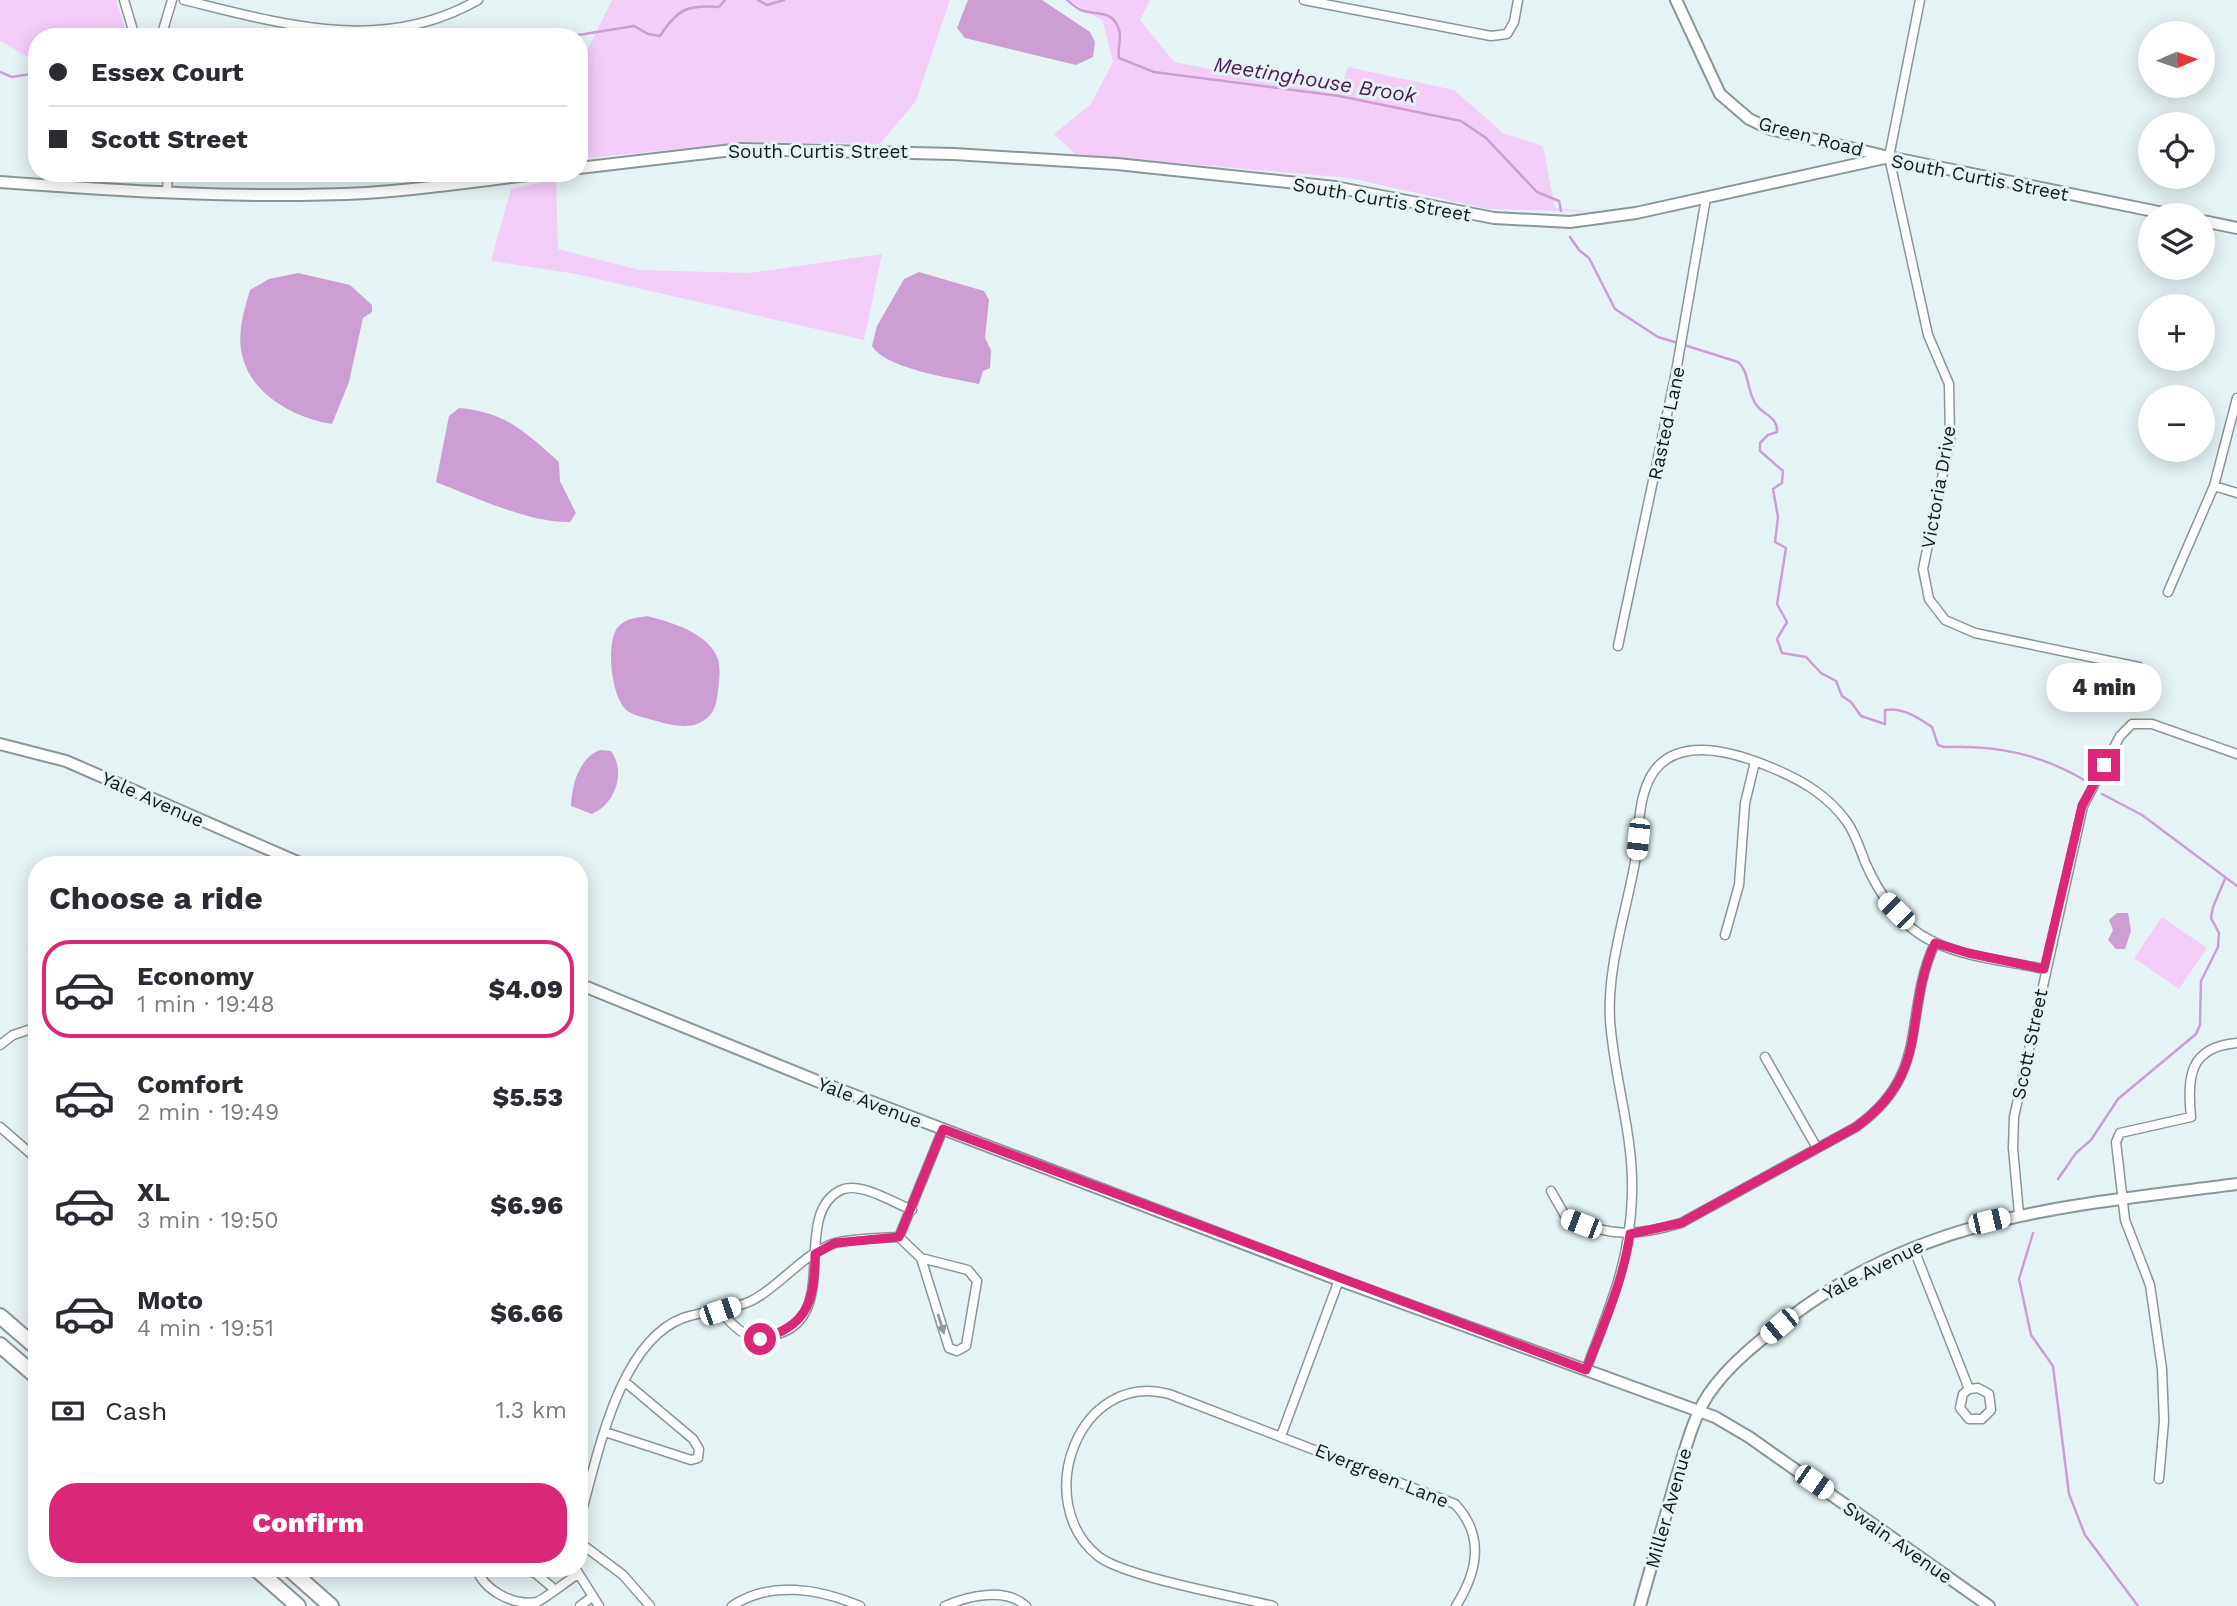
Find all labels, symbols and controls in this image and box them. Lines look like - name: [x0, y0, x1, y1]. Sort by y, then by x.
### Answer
- north arrow: [2138, 21, 2216, 98]
- map controls: [2138, 21, 2215, 462]
- water label: Meetinghouse Brook: [1212, 51, 1419, 108]
- text: Essex Court: [91, 57, 243, 87]
- street label: Green Road: [1756, 111, 1866, 162]
- button: locate: [2138, 112, 2215, 189]
- text: Scott Street: [91, 124, 248, 154]
- street label: South Curtis Street: [728, 140, 908, 163]
- street label: South Curtis Street: [1889, 149, 2071, 206]
- street label: South Curtis Street: [1291, 173, 1473, 226]
- button: layers: [2138, 203, 2215, 280]
- button: +: [2138, 294, 2215, 371]
- street label: Rasted Lane: [1643, 364, 1690, 482]
- button: −: [2138, 385, 2215, 462]
- street label: Victoria Drive: [1916, 424, 1961, 550]
- callout: 4 min: [2046, 664, 2162, 712]
- text: 4 min: [2072, 674, 2136, 701]
- route end: [2088, 749, 2120, 781]
- street label: Yale Avenue: [98, 767, 208, 832]
- car: [1626, 817, 1651, 861]
- text: Choose a ride: [49, 879, 263, 917]
- car: [1874, 889, 1919, 933]
- icon: car: [53, 958, 116, 1021]
- text: Economy: [137, 961, 254, 991]
- text: $4.09: [488, 974, 563, 1004]
- street label: Scott Street: [2007, 987, 2052, 1101]
- text: 1 min · 19:48: [137, 991, 275, 1018]
- icon: car: [53, 1066, 116, 1129]
- text: Comfort: [137, 1069, 243, 1099]
- street label: Yale Avenue: [815, 1072, 925, 1133]
- text: $5.53: [493, 1082, 563, 1112]
- text: 2 min · 19:49: [137, 1099, 279, 1126]
- icon: car: [53, 1174, 116, 1237]
- text: XL: [137, 1177, 170, 1207]
- text: $6.96: [490, 1190, 563, 1220]
- car: [1967, 1206, 2012, 1236]
- text: 3 min · 19:50: [137, 1207, 279, 1234]
- car: [1558, 1207, 1605, 1241]
- street label: Yale Avenue: [1819, 1234, 1927, 1305]
- icon: car: [53, 1282, 116, 1345]
- text: Moto: [137, 1285, 203, 1315]
- car: [697, 1294, 744, 1328]
- text: $6.66: [490, 1298, 563, 1328]
- car: [1757, 1304, 1802, 1348]
- one-way arrow: [936, 1313, 947, 1334]
- text: 4 min · 19:51: [137, 1315, 274, 1342]
- route start: [744, 1323, 776, 1355]
- icon: cash: [49, 1392, 87, 1430]
- text: Cash: [105, 1396, 167, 1426]
- text: 1.3 km: [496, 1397, 567, 1424]
- street label: Evergreen Lane: [1312, 1438, 1452, 1513]
- street label: Miller Avenue: [1640, 1445, 1697, 1571]
- car: [1791, 1461, 1838, 1503]
- button: Confirm: [49, 1483, 567, 1563]
- street label: Swain Avenue: [1839, 1496, 1957, 1589]

